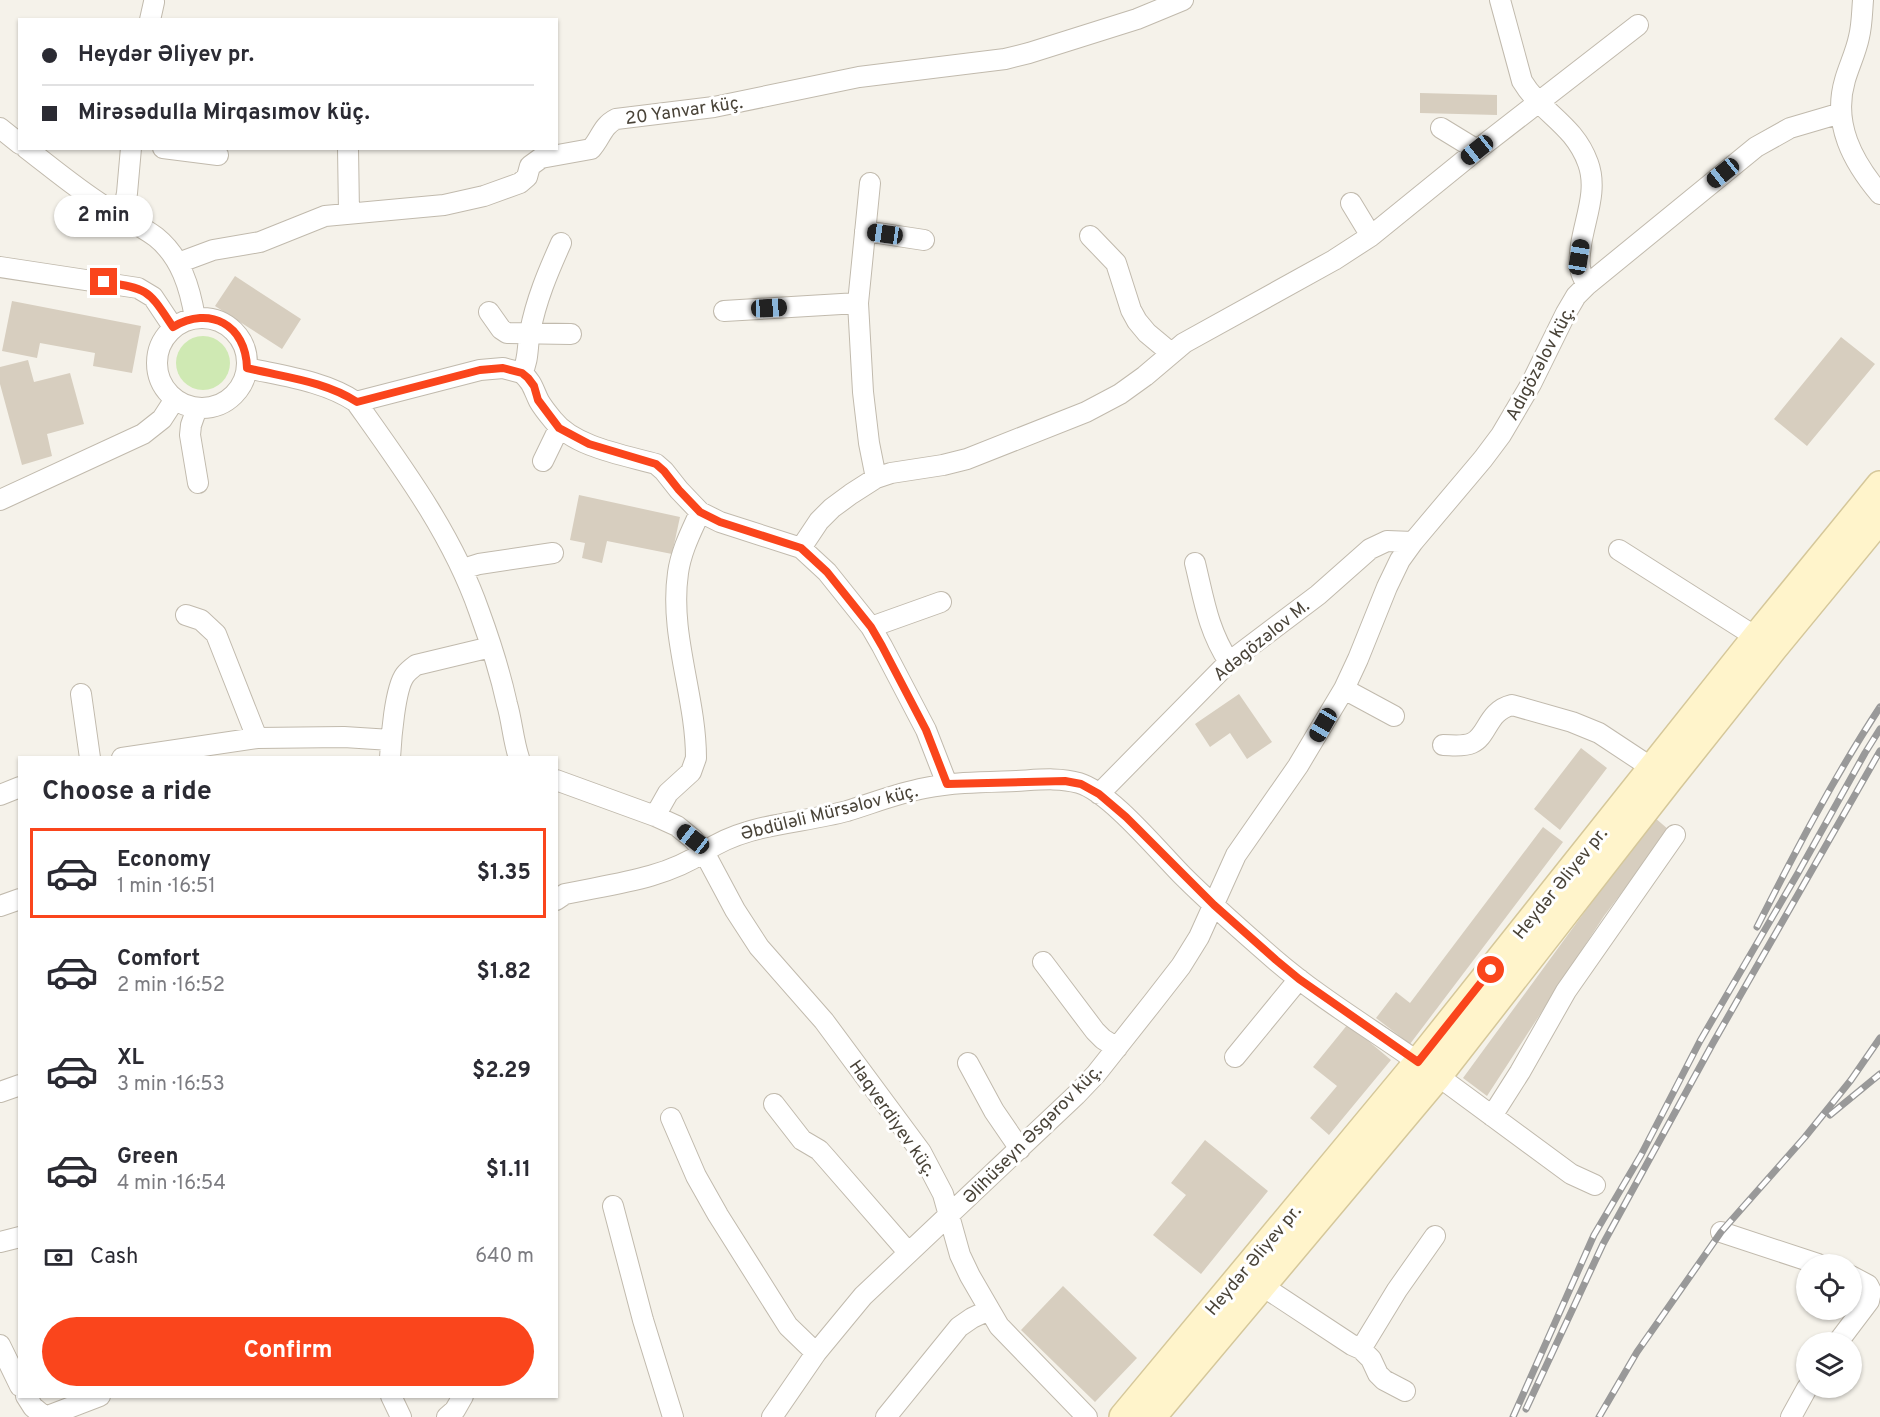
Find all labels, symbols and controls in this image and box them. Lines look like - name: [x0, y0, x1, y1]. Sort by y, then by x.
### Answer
- text: Heydər Əliyev pr.: [78, 42, 254, 69]
- street label: 20 Yanvar küç.: [624, 92, 745, 131]
- text: Mirəsədulla Mirqasımov küç.: [78, 100, 370, 127]
- car: [1457, 132, 1497, 168]
- car: [1703, 155, 1743, 191]
- callout: 2 min: [54, 195, 154, 237]
- text: 2 min: [77, 203, 130, 229]
- car: [866, 223, 904, 245]
- car: [1567, 238, 1591, 276]
- route end: [90, 268, 117, 295]
- car: [751, 298, 787, 318]
- street label: Adıgözəlov küç.: [1501, 302, 1581, 425]
- street label: Adəgözəlov M.: [1209, 595, 1315, 687]
- car: [1306, 705, 1340, 745]
- text: Choose a ride: [42, 775, 212, 809]
- street label: Əbdüləli Mürsəlov küç.: [738, 780, 921, 847]
- car: [673, 821, 713, 857]
- street label: Heydər Əliyev pr.: [1509, 823, 1613, 945]
- icon: car: [45, 846, 99, 900]
- text: Economy: [117, 847, 211, 874]
- text: $1.35: [477, 860, 531, 887]
- text: 1 min · 16:51: [117, 874, 216, 900]
- icon: car: [45, 945, 99, 999]
- text: Comfort: [117, 946, 200, 973]
- route start: [1477, 956, 1504, 983]
- text: $1.82: [477, 959, 531, 986]
- text: 2 min · 16:52: [117, 973, 225, 999]
- icon: car: [45, 1044, 99, 1098]
- text: XL: [117, 1045, 144, 1072]
- street label: Haqverdiyev küç.: [843, 1056, 941, 1182]
- text: $2.29: [472, 1058, 531, 1085]
- street label: Əlihüseyn Əsgərov küç.: [958, 1060, 1108, 1210]
- text: 3 min · 16:53: [117, 1072, 225, 1098]
- icon: car: [45, 1143, 99, 1197]
- text: Green: [117, 1144, 179, 1171]
- text: $1.11: [486, 1157, 531, 1184]
- text: 4 min · 16:54: [117, 1171, 226, 1197]
- street label: Heydər Əliyev pr.: [1201, 1201, 1307, 1321]
- icon: cash: [42, 1241, 75, 1274]
- text: Cash: [90, 1244, 139, 1271]
- text: 640 m: [475, 1244, 534, 1270]
- map controls: [1796, 1254, 1862, 1398]
- button: locate: [1796, 1254, 1862, 1320]
- button: Confirm: [42, 1317, 534, 1386]
- button: layers: [1796, 1332, 1862, 1398]

